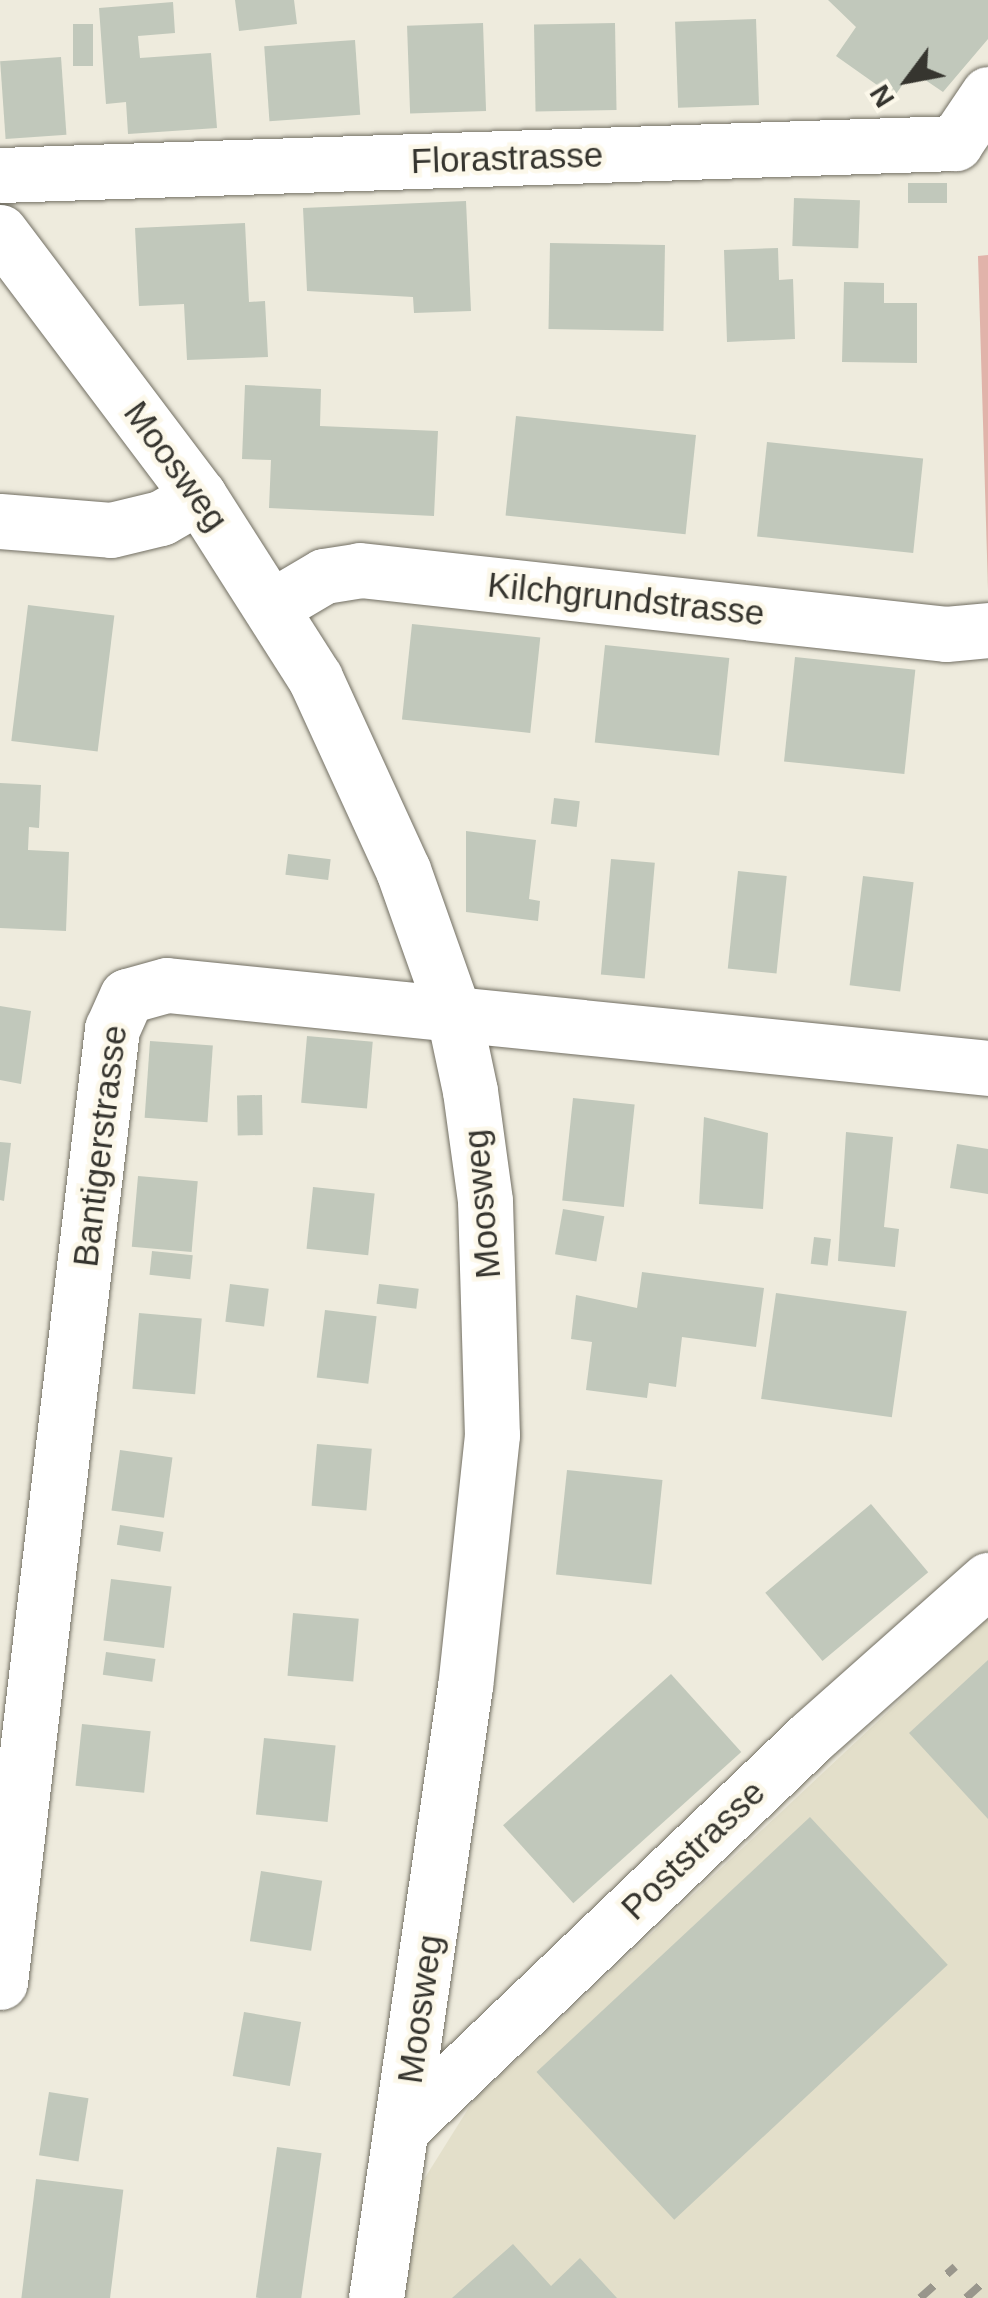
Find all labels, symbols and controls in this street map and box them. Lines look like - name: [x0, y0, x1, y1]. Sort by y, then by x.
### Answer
- north arrow: [858, 30, 958, 130]
- text: N: [864, 79, 901, 113]
- street label: Florastrasse: [410, 134, 604, 182]
- street label: Moosweg: [115, 393, 237, 539]
- street label: Kilchgrundstrasse: [485, 564, 767, 634]
- street label: Bantigerstrasse: [64, 1023, 136, 1269]
- street label: Moosweg: [455, 1128, 509, 1280]
- street label: Poststrasse: [613, 1771, 773, 1929]
- street label: Moosweg: [389, 1932, 451, 2086]

